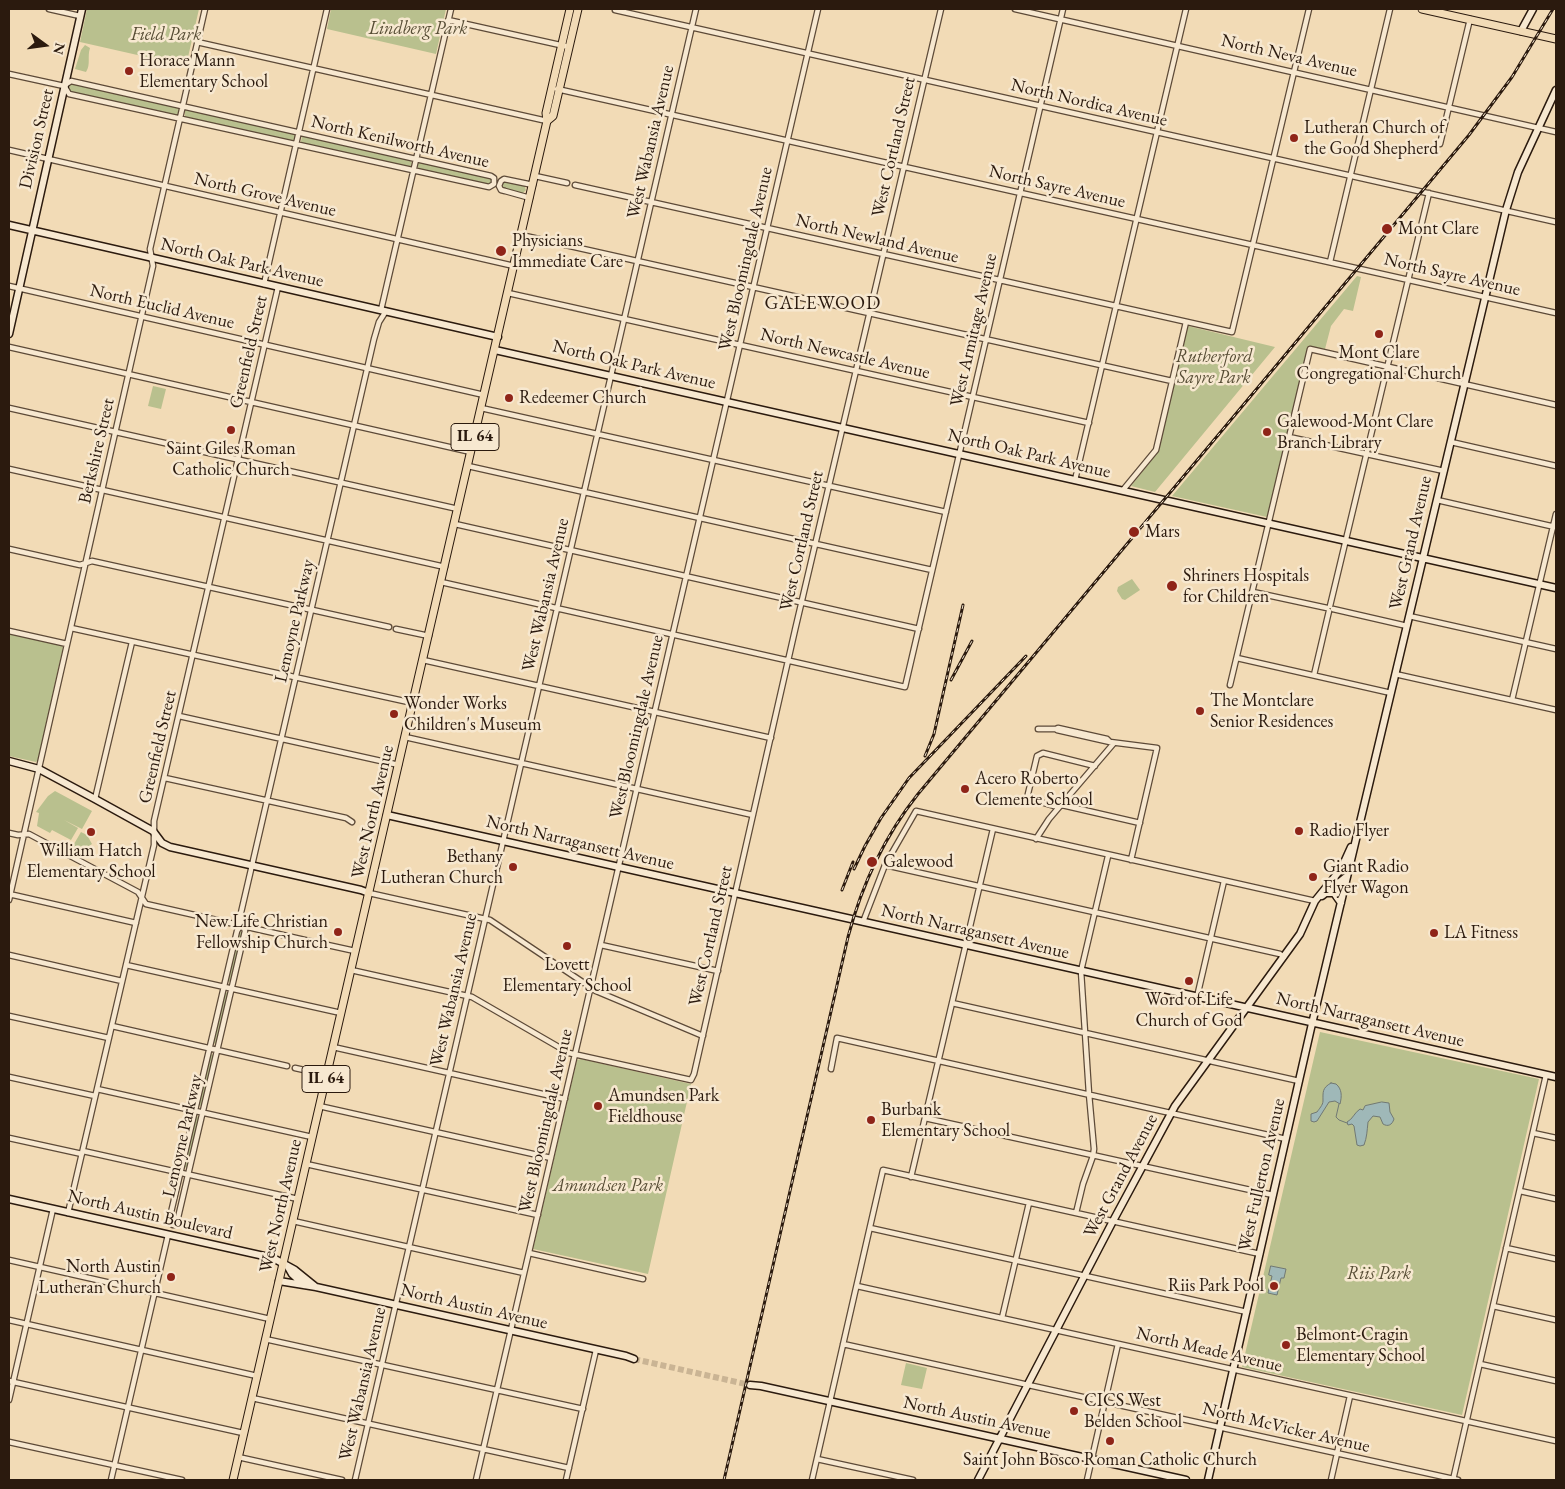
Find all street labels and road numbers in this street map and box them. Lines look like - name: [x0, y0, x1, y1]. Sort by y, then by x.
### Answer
- street label: North Neva Avenue: [1219, 30, 1359, 82]
- street label: West Wabansia Avenue: [623, 63, 679, 221]
- street label: North Nordica Avenue: [1009, 74, 1169, 132]
- street label: West Cortland Street: [867, 75, 921, 219]
- street label: Division Street: [15, 87, 59, 191]
- street label: North Kenilworth Avenue: [309, 111, 491, 173]
- street label: North Sayre Avenue: [987, 161, 1127, 213]
- street label: West Bloomingdale Avenue: [714, 165, 778, 353]
- street label: North Grove Avenue: [192, 168, 338, 222]
- street label: North Newland Avenue: [793, 210, 961, 268]
- street label: North Oak Park Avenue: [158, 234, 326, 292]
- street label: North Sayre Avenue: [1382, 249, 1522, 301]
- street label: West Armitage Avenue: [946, 251, 1002, 409]
- street label: North Euclid Avenue: [88, 280, 236, 334]
- street label: Greenfield Street: [225, 293, 273, 411]
- street label: North Newcastle Avenue: [758, 324, 932, 384]
- street label: North Oak Park Avenue: [550, 336, 718, 394]
- street label: Berkshire Street: [74, 396, 120, 506]
- road number: IL 64: [451, 424, 499, 451]
- street label: North Oak Park Avenue: [945, 425, 1113, 483]
- street label: West Cortland Street: [775, 469, 829, 613]
- street label: West Grand Avenue: [1385, 474, 1437, 612]
- street label: West Wabansia Avenue: [518, 516, 574, 674]
- street label: Lemoyne Parkway: [270, 557, 320, 685]
- street label: West Bloomingdale Avenue: [605, 633, 669, 821]
- street label: Greenfield Street: [134, 688, 182, 806]
- street label: West North Avenue: [347, 743, 399, 881]
- street label: North Narragansett Avenue: [484, 811, 676, 875]
- street label: West Cortland Street: [684, 864, 738, 1008]
- street label: North Narragansett Avenue: [879, 900, 1071, 964]
- street label: West Wabansia Avenue: [426, 911, 482, 1069]
- street label: North Narragansett Avenue: [1274, 988, 1466, 1052]
- street label: West Bloomingdale Avenue: [514, 1027, 578, 1215]
- road number: IL 64: [302, 1066, 350, 1092]
- street label: Lemoyne Parkway: [158, 1072, 208, 1200]
- street label: West Fullerton Avenue: [1234, 1096, 1290, 1254]
- street label: West Grand Avenue: [1079, 1110, 1163, 1242]
- street label: West North Avenue: [255, 1137, 307, 1275]
- street label: North Austin Boulevard: [65, 1185, 235, 1245]
- street label: North Austin Avenue: [398, 1280, 550, 1334]
- street label: West Wabansia Avenue: [335, 1305, 391, 1463]
- street label: North Meade Avenue: [1134, 1323, 1284, 1377]
- street label: North Austin Avenue: [901, 1392, 1053, 1444]
- street label: North McVicker Avenue: [1200, 1398, 1372, 1458]

